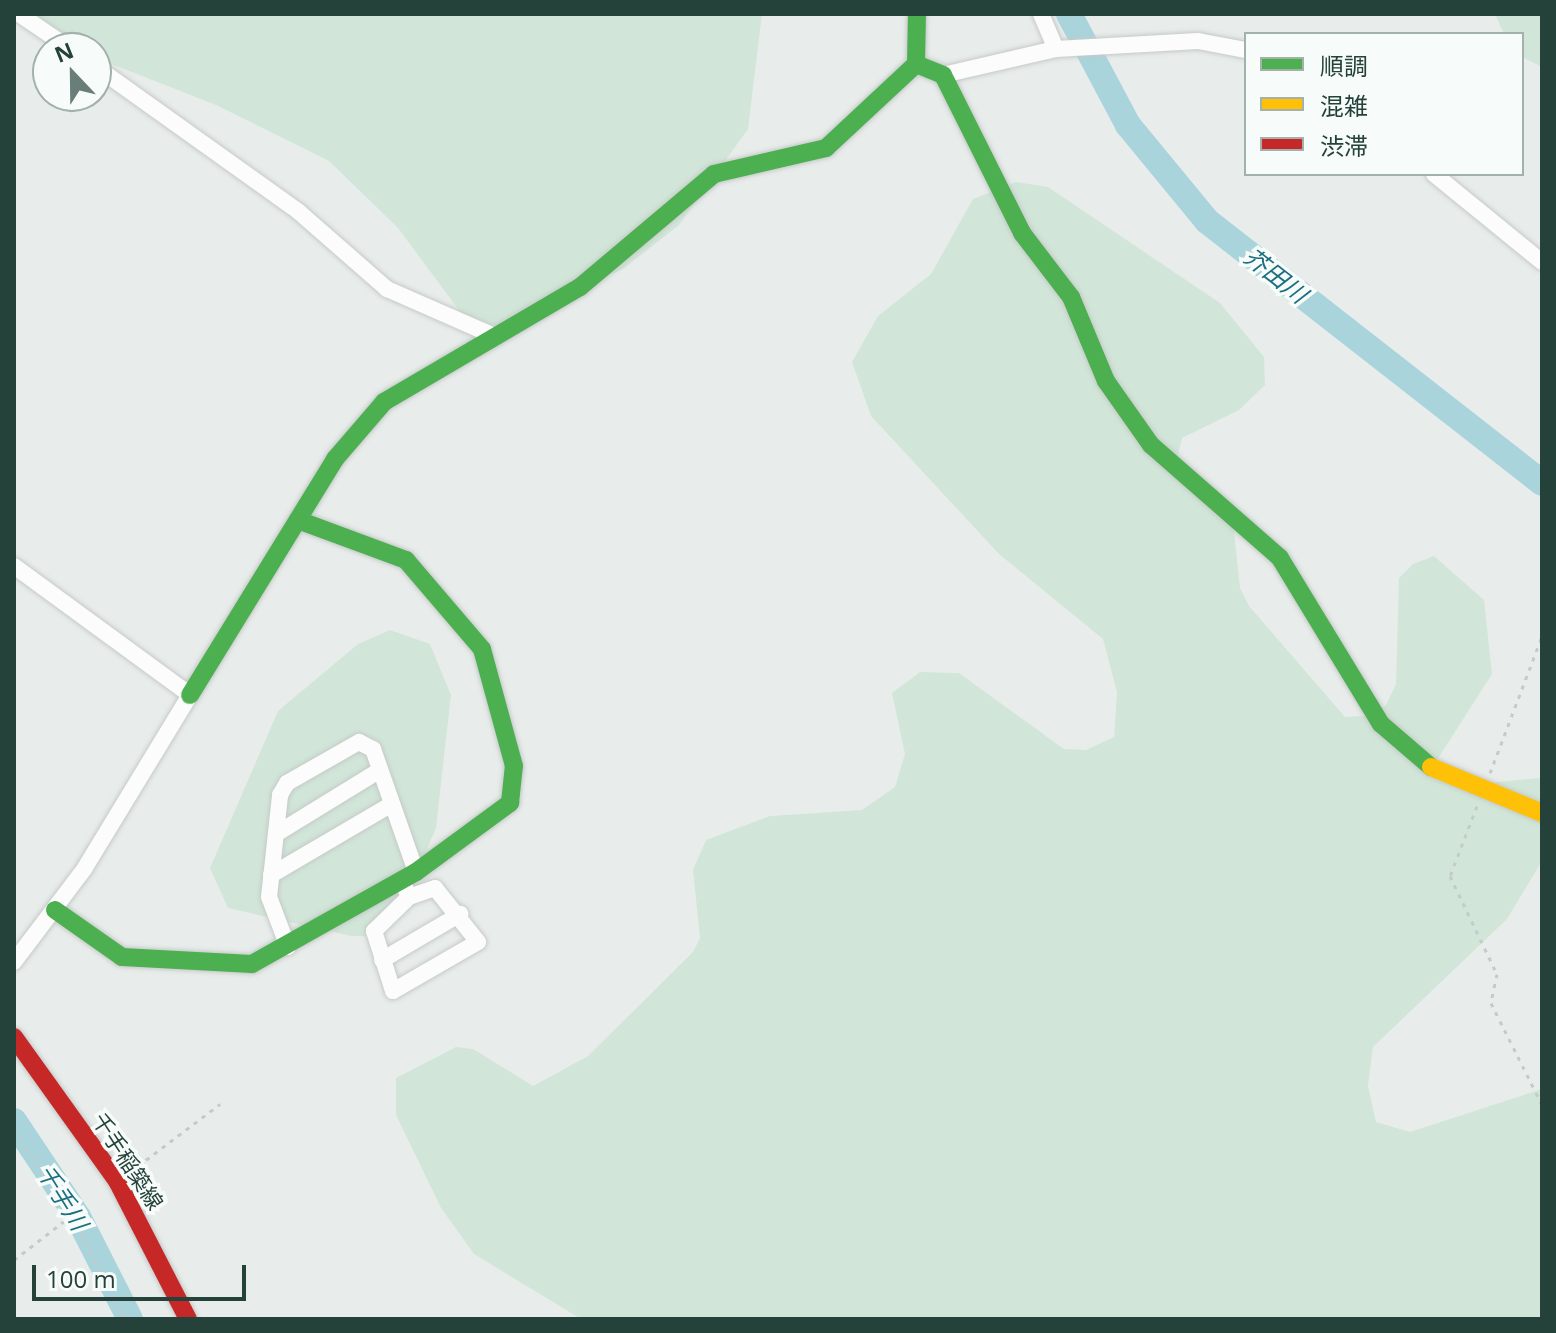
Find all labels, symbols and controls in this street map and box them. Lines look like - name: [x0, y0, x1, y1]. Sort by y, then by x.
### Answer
- north arrow: [32, 32, 112, 112]
- legend: [1244, 32, 1524, 176]
- text: N: [50, 34, 78, 69]
- text: 順調: [1320, 49, 1368, 82]
- text: 混雑: [1320, 89, 1368, 122]
- text: 渋滞: [1320, 129, 1368, 162]
- water label: 芥田川: [1239, 241, 1313, 309]
- street label: 千手稲築線: [87, 1108, 169, 1214]
- water label: 千手川: [32, 1159, 94, 1235]
- scale bar: [36, 1249, 250, 1299]
- text: 100 m: [46, 1262, 116, 1295]

